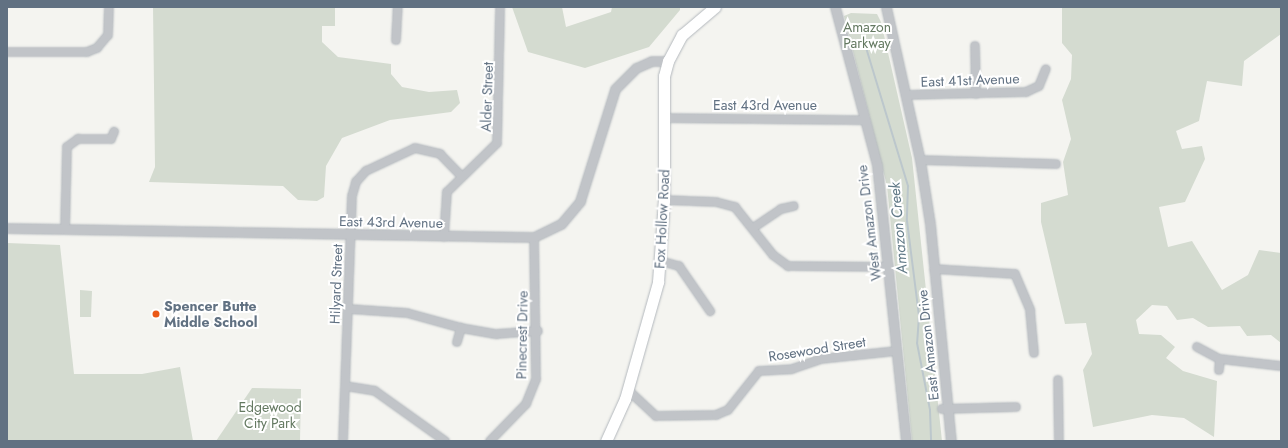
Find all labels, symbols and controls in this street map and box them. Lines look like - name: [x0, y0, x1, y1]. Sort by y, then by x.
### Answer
- park label: Amazon Parkway: [843, 19, 891, 52]
- street label: Alder Street: [477, 62, 497, 132]
- street label: East 41st Avenue: [920, 70, 1020, 90]
- street label: East 43rd Avenue: [713, 97, 817, 113]
- street label: West Amazon Drive: [854, 164, 884, 282]
- street label: Fox Hollow Road: [651, 169, 673, 269]
- water label: Amazon Creek: [886, 181, 912, 275]
- street label: East 43rd Avenue: [339, 213, 443, 231]
- street label: Hilyard Street: [326, 244, 346, 324]
- street label: East Amazon Drive: [914, 289, 942, 401]
- street label: Pinecrest Drive: [513, 291, 531, 379]
- place label: Spencer Butte Middle School: [164, 298, 258, 330]
- marker: Spencer Butte Middle School: [151, 309, 161, 319]
- street label: Rosewood Street: [767, 333, 867, 365]
- park label: Edgewood City Park: [238, 399, 302, 432]

